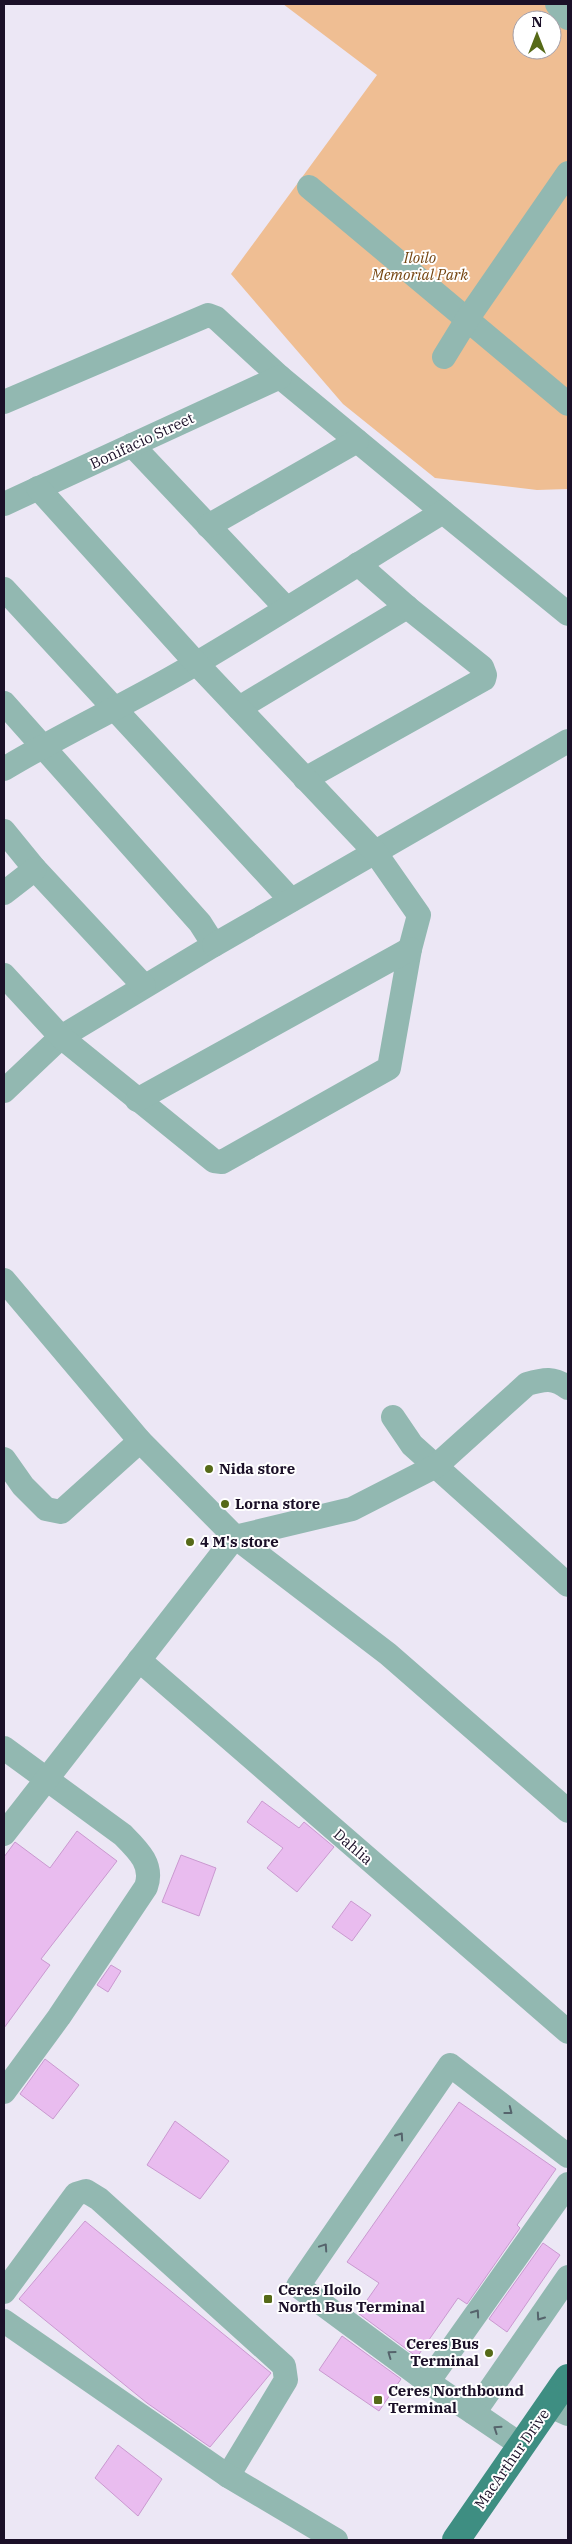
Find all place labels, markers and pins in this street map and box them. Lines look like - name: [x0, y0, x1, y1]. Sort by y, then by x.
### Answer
- place label: Nida store: [219, 1459, 295, 1478]
- marker: Nida store: [203, 1463, 215, 1475]
- place label: Lorna store: [235, 1494, 320, 1513]
- marker: Lorna store: [219, 1498, 231, 1510]
- place label: 4 M's store: [200, 1532, 279, 1551]
- marker: 4 M's store: [184, 1536, 196, 1548]
- place label: Ceres Iloilo North Bus Terminal: [278, 2280, 425, 2316]
- marker: Ceres Iloilo North Bus Terminal: [262, 2293, 274, 2305]
- place label: Ceres Bus Terminal: [406, 2334, 479, 2370]
- marker: Ceres Bus Terminal: [483, 2347, 495, 2359]
- place label: Ceres Northbound Terminal: [388, 2381, 524, 2417]
- marker: Ceres Northbound Terminal: [372, 2394, 384, 2406]

